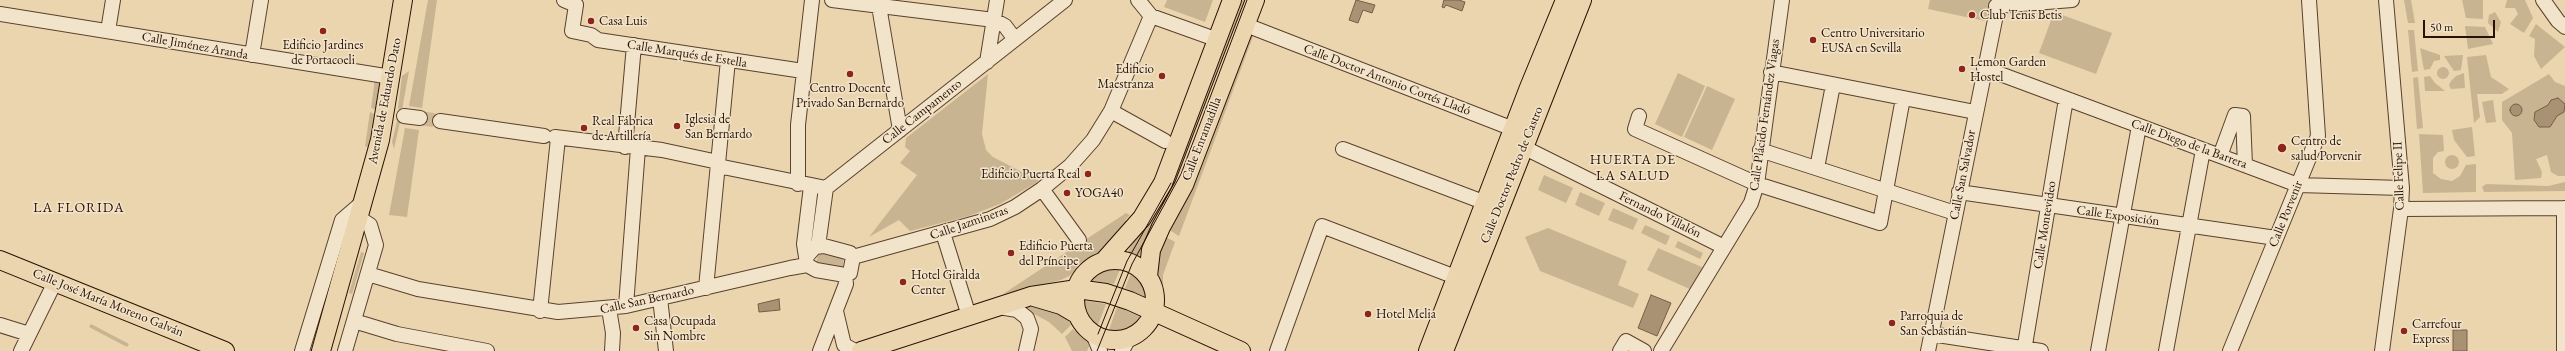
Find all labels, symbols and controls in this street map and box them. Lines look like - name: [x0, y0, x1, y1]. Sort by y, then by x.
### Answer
- place label: Club Tenis Betis: [1980, 7, 2062, 23]
- marker: Club Tenis Betis: [1967, 10, 1977, 20]
- scale bar: [2425, 12, 2497, 38]
- place label: Casa Luis: [599, 13, 647, 29]
- marker: Casa Luis: [586, 16, 596, 26]
- text: 50 m: [2430, 19, 2453, 35]
- place label: Centro Universitario EUSA en Sevilla: [1821, 25, 1925, 56]
- marker: Edificio Jardines de Portacoeli: [318, 26, 328, 36]
- street label: Calle Jiménez Aranda: [141, 29, 249, 63]
- marker: Centro Universitario EUSA en Sevilla: [1808, 35, 1818, 45]
- place label: Edificio Jardines de Portacoeli: [283, 37, 363, 68]
- street label: Avenida de Eduardo Dato: [365, 37, 405, 165]
- street label: Calle Marqués de Estella: [626, 37, 748, 71]
- street label: Calle Plácido Fernández Viagas: [1747, 38, 1783, 192]
- street label: Calle Doctor Antonio Cortés Lladó: [1301, 41, 1473, 119]
- place label: Lemon Garden Hostel: [1970, 54, 2046, 85]
- place label: Edificio Maestranza: [1098, 61, 1154, 92]
- marker: Lemon Garden Hostel: [1957, 64, 1967, 74]
- marker: Centro Docente Privado San Bernardo: [845, 69, 855, 79]
- marker: Edificio Maestranza: [1157, 71, 1167, 81]
- street label: Calle Campamento: [879, 76, 965, 148]
- place label: Centro Docente Privado San Bernardo: [796, 80, 904, 111]
- street label: Calle Enramadilla: [1179, 95, 1225, 183]
- street label: Calle Doctor Pedro de Castro: [1477, 104, 1547, 246]
- place label: Iglesia de San Bernardo: [685, 111, 752, 142]
- place label: Real Fábrica de Artillería: [592, 113, 653, 144]
- street label: Calle Diego de la Barrera: [2129, 116, 2249, 172]
- marker: Iglesia de San Bernardo: [672, 121, 682, 131]
- marker: Real Fábrica de Artillería: [579, 123, 589, 133]
- street label: Calle San Salvador: [1947, 129, 1979, 221]
- place label: Centro de salud Porvenir: [2291, 133, 2362, 164]
- street label: Calle Felipe II: [2390, 141, 2408, 211]
- marker: Centro de salud Porvenir: [2276, 142, 2288, 154]
- district label: HUERTA DE LA SALUD: [1590, 152, 1676, 184]
- place label: Edificio Puerta Real: [981, 166, 1080, 182]
- marker: Edificio Puerta Real: [1083, 169, 1093, 179]
- street label: Calle Porvenir: [2266, 178, 2306, 250]
- street label: Calle Montevideo: [2030, 180, 2060, 270]
- place label: YOGA40: [1075, 185, 1123, 201]
- marker: YOGA40: [1062, 188, 1072, 198]
- street label: Fernando Villalón: [1616, 188, 1704, 242]
- district label: LA FLORIDA: [33, 200, 125, 216]
- street label: Calle Jazmineras: [928, 202, 1010, 244]
- street label: Calle Exposición: [2076, 202, 2160, 230]
- place label: Edificio Puerta del Príncipe: [1019, 238, 1093, 269]
- marker: Edificio Puerta del Príncipe: [1006, 248, 1016, 258]
- street label: Calle José María Moreno Galván: [30, 266, 186, 340]
- place label: Hotel Giralda Center: [911, 267, 980, 298]
- marker: Hotel Giralda Center: [898, 277, 908, 287]
- street label: Calle San Bernardo: [599, 282, 695, 318]
- place label: Hotel Melia: [1376, 306, 1436, 322]
- place label: Parroquia de San Sebastián: [1900, 308, 1967, 339]
- marker: Hotel Melia: [1363, 309, 1373, 319]
- place label: Casa Ocupada Sin Nombre: [644, 313, 716, 344]
- place label: Carrefour Express: [2412, 316, 2462, 347]
- marker: Parroquia de San Sebastián: [1887, 318, 1897, 328]
- marker: Casa Ocupada Sin Nombre: [631, 323, 641, 333]
- marker: Carrefour Express: [2399, 326, 2409, 336]

